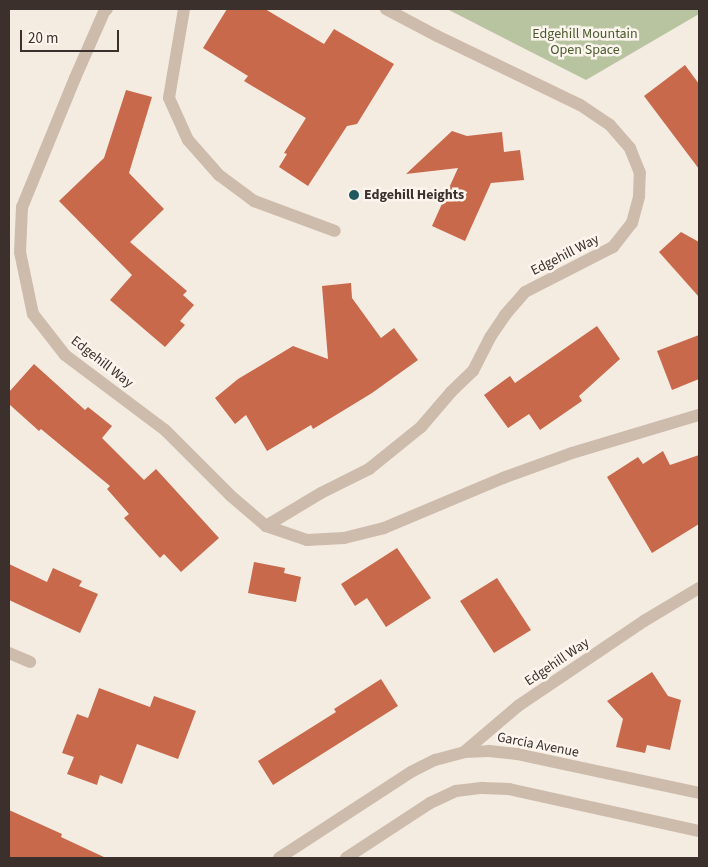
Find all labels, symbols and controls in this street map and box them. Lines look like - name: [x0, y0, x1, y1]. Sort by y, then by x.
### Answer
- scale bar: [22, 20, 121, 52]
- park label: Edgehill Mountain Open Space: [532, 26, 638, 58]
- text: 20 m: [28, 28, 58, 49]
- place label: Edgehill Heights: [364, 187, 464, 203]
- marker: Edgehill Heights: [348, 189, 360, 201]
- street label: Edgehill Way: [528, 231, 602, 279]
- street label: Edgehill Way: [68, 333, 136, 391]
- street label: Edgehill Way: [522, 634, 592, 690]
- street label: Garcia Avenue: [496, 729, 580, 761]

